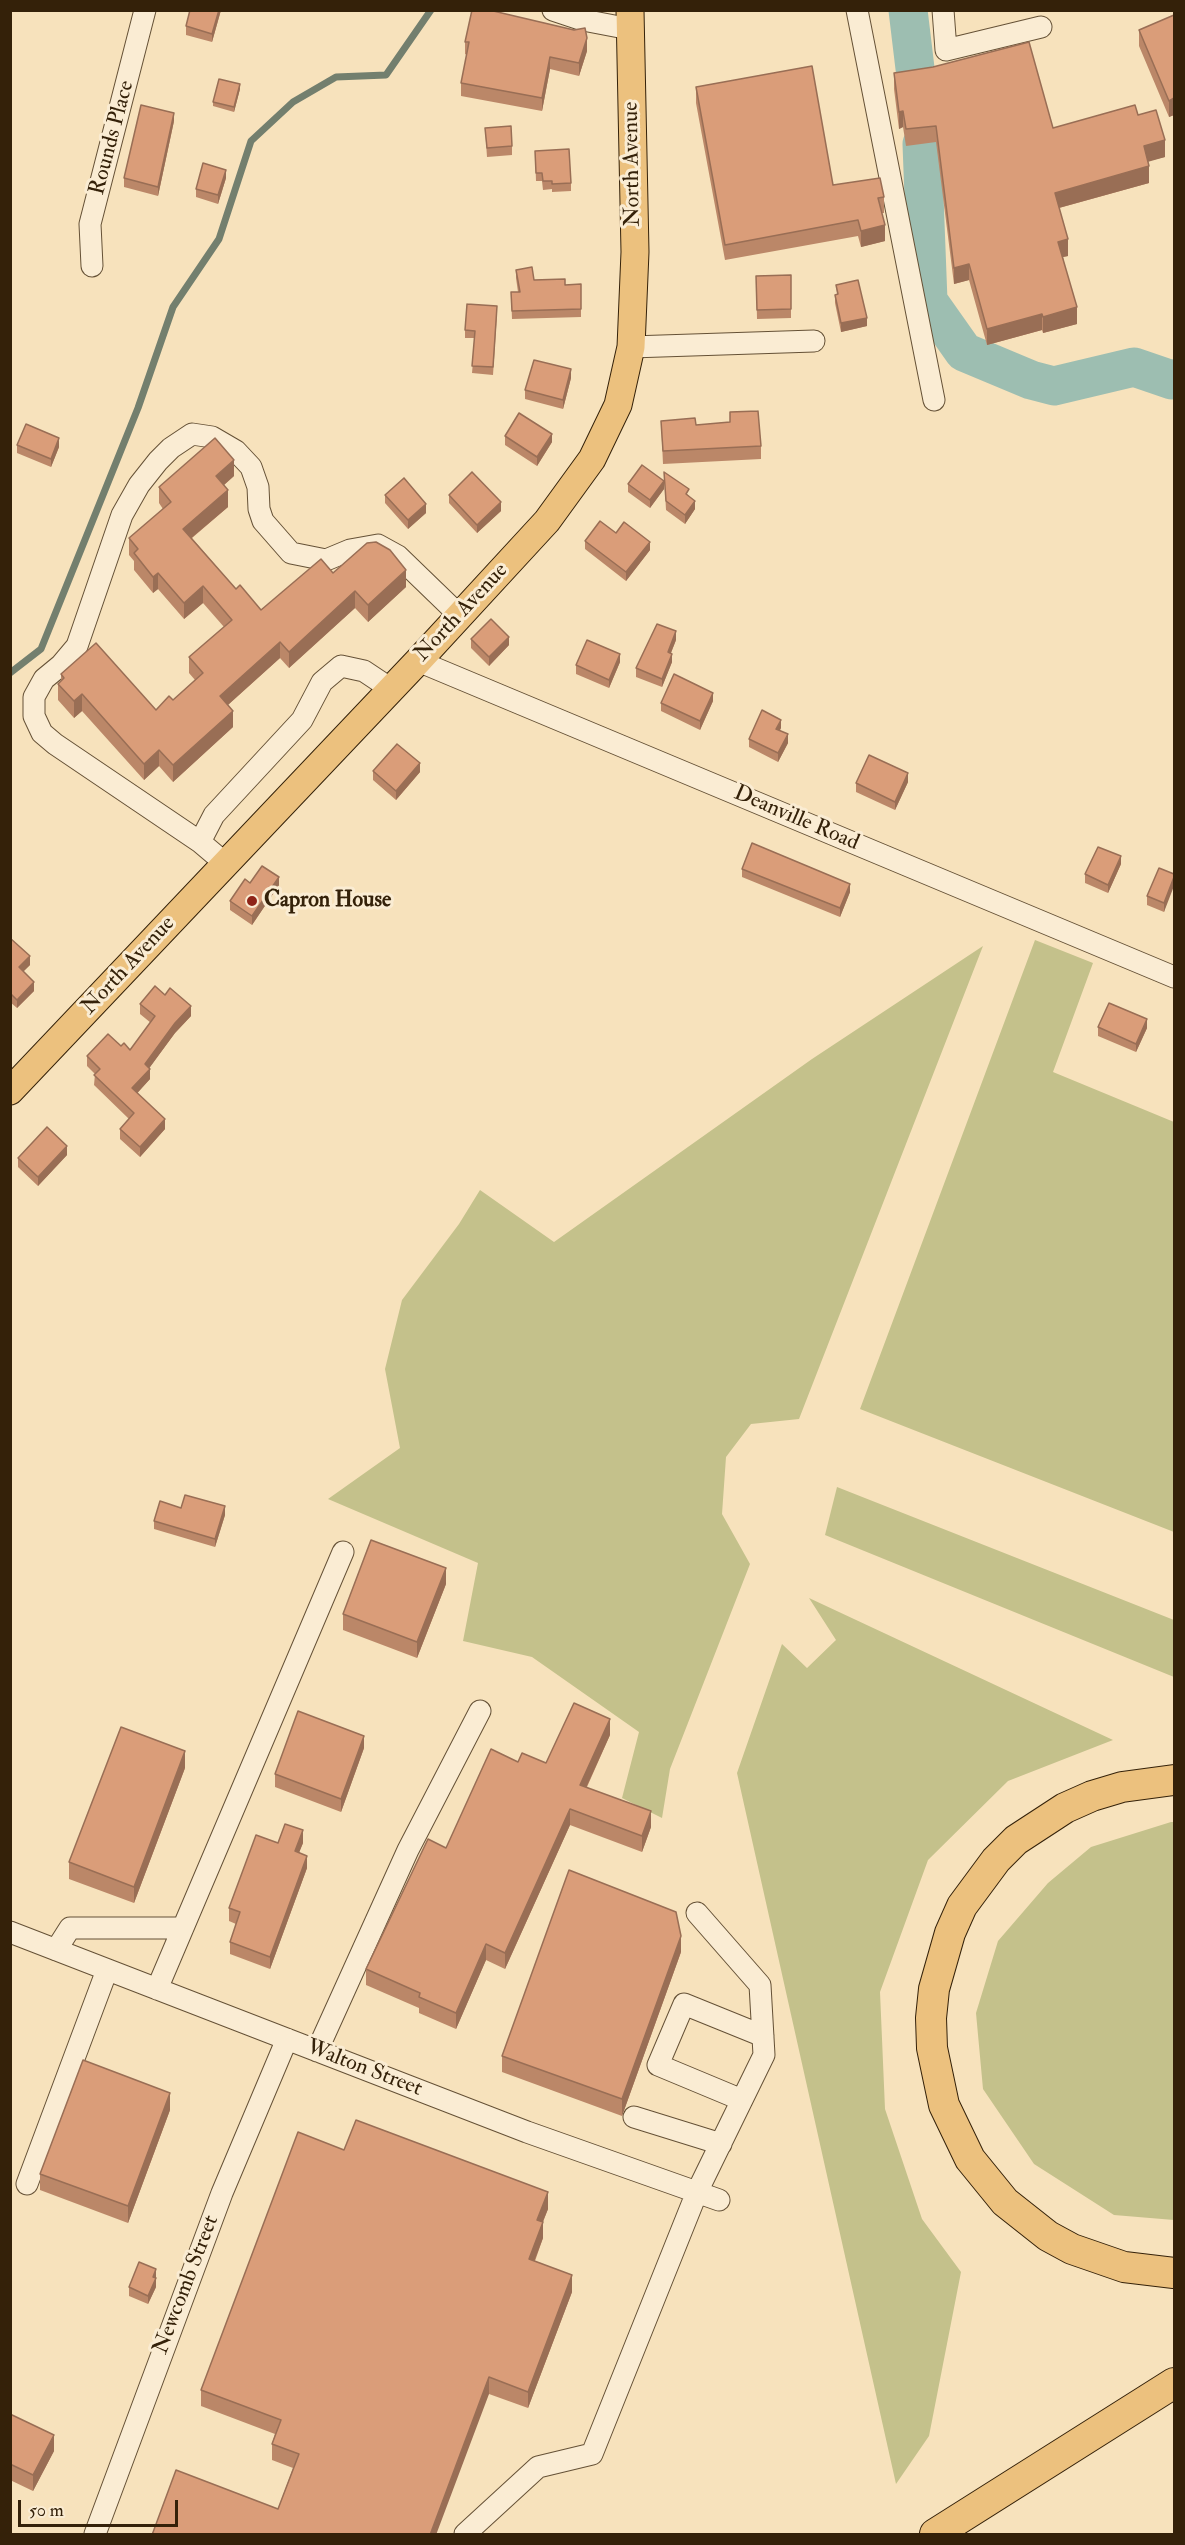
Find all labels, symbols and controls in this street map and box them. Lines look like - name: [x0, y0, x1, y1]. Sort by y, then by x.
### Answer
- street label: Rounds Place: [85, 78, 141, 198]
- street label: North Avenue: [619, 101, 647, 227]
- street label: North Avenue: [410, 558, 514, 668]
- street label: Deanville Road: [729, 781, 863, 857]
- place label: Capron House: [264, 888, 391, 914]
- marker: Capron House: [245, 894, 259, 908]
- street label: North Avenue: [77, 911, 181, 1021]
- street label: Walton Street: [302, 2035, 426, 2103]
- street label: Newcomb Street: [148, 2212, 226, 2358]
- scale bar: [21, 2488, 182, 2526]
- text: 50 m: [29, 2499, 64, 2522]

